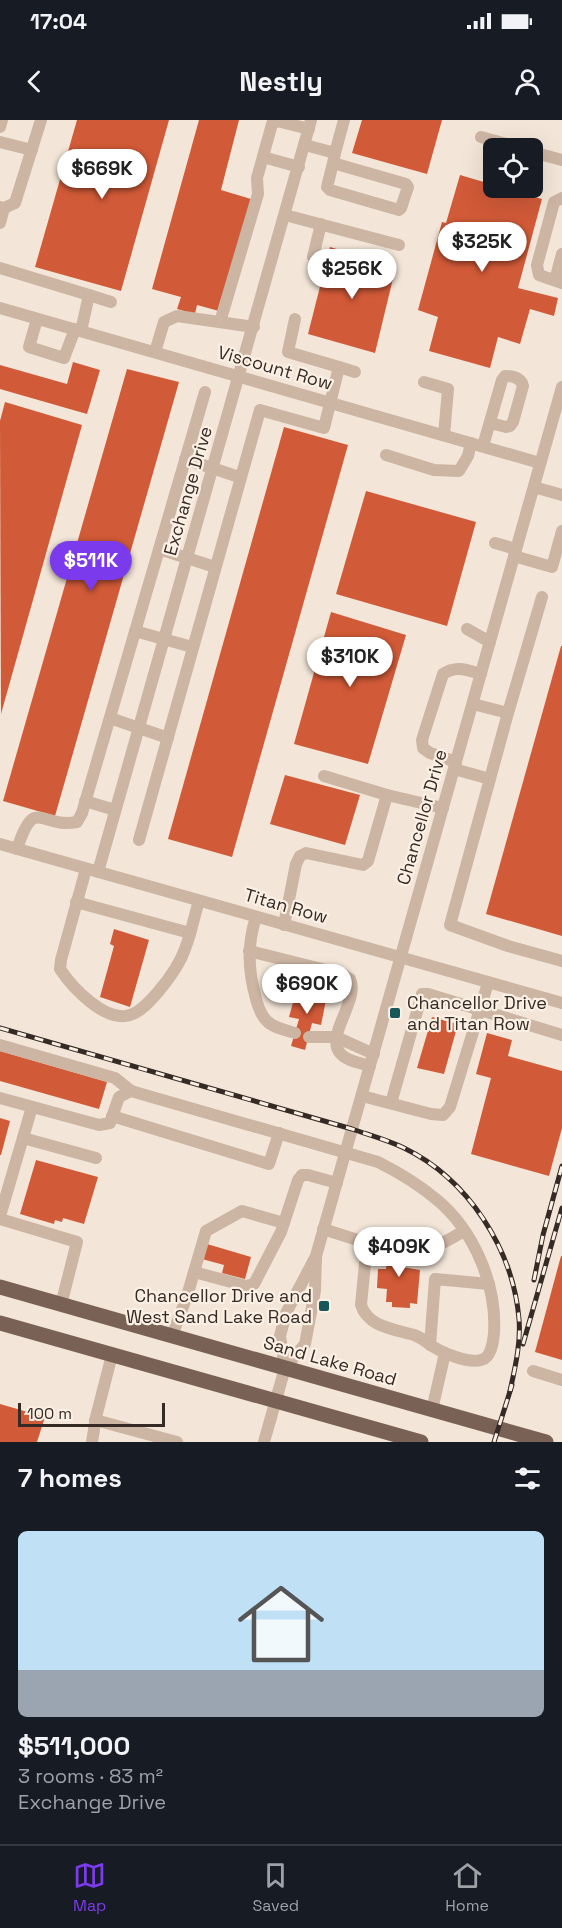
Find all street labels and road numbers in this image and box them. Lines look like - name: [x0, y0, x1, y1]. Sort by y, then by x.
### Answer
- street label: Viscount Row: [215, 340, 335, 395]
- street label: Exchange Drive: [158, 424, 217, 558]
- street label: Chancellor Drive: [391, 746, 452, 887]
- street label: Titan Row: [242, 883, 331, 928]
- street label: Sand Lake Road: [261, 1331, 399, 1391]

